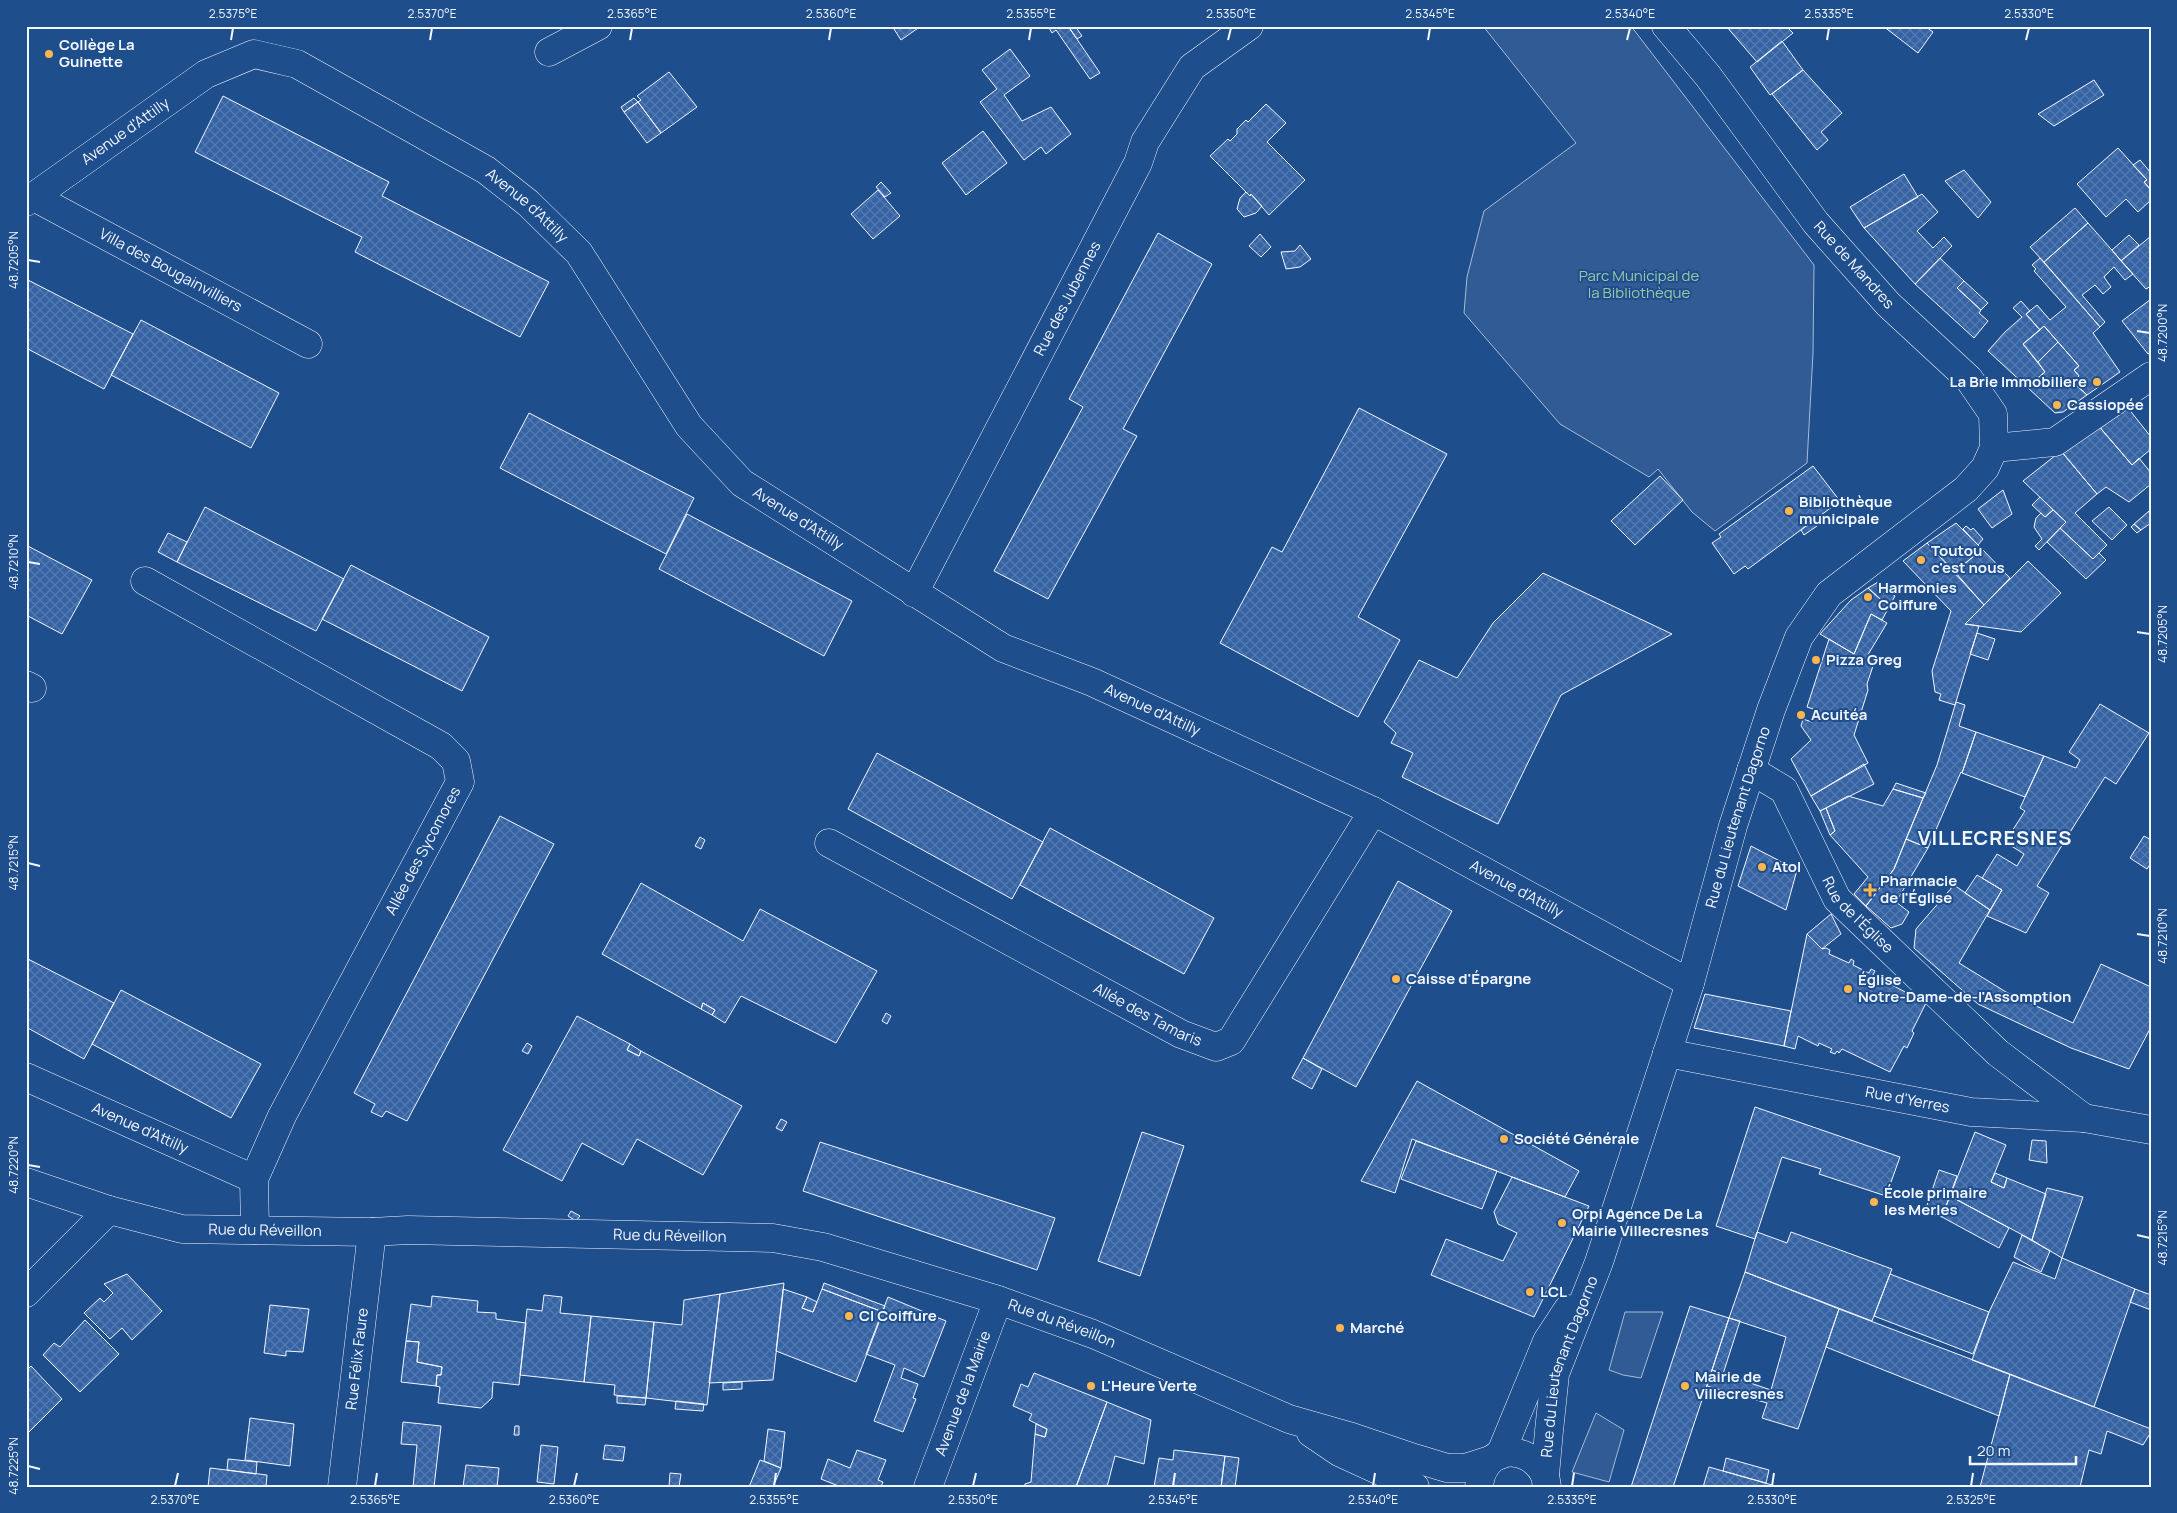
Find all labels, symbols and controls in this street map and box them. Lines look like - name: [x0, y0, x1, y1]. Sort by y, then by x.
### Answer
- text: 2.5375°E: [209, 5, 257, 22]
- text: 2.5370°E: [407, 5, 457, 22]
- text: 2.5365°E: [607, 5, 657, 22]
- text: 2.5360°E: [806, 5, 856, 22]
- text: 2.5355°E: [1006, 5, 1056, 22]
- text: 2.5350°E: [1206, 5, 1256, 22]
- text: 2.5345°E: [1405, 5, 1455, 22]
- text: 2.5340°E: [1605, 5, 1655, 22]
- text: 2.5335°E: [1804, 5, 1854, 22]
- text: 2.5330°E: [2004, 5, 2054, 22]
- place label: Collège La Guinette: [59, 34, 135, 72]
- marker: Collège La Guinette: [43, 48, 55, 60]
- street label: Avenue d'Attilly: [77, 92, 174, 170]
- street label: Avenue d'Attilly: [482, 163, 573, 247]
- street label: Rue de Mandres: [1809, 216, 1900, 313]
- street label: Villa des Bougainvilliers: [96, 223, 246, 317]
- text: 48.7205°N: [5, 231, 22, 289]
- street label: Rue des Jubennes: [1028, 237, 1106, 359]
- park label: Parc Municipal de la Bibliothèque: [1579, 265, 1699, 303]
- text: 48.7200°N: [2154, 304, 2171, 362]
- place label: La Brie Immobiliere: [1950, 371, 2087, 392]
- marker: La Brie Immobiliere: [2091, 376, 2103, 388]
- place label: Cassiopée: [2067, 394, 2144, 415]
- marker: Cassiopée: [2051, 399, 2063, 411]
- street label: Avenue d'Attilly: [749, 482, 848, 555]
- place label: Bibliothèque municipale: [1799, 491, 1892, 529]
- marker: Bibliothèque municipale: [1783, 505, 1795, 517]
- text: 48.7210°N: [5, 534, 22, 590]
- place label: Toutou c'est nous: [1931, 540, 2005, 578]
- marker: Toutou c'est nous: [1915, 554, 1927, 566]
- place label: Harmonies Coiffure: [1878, 577, 1957, 615]
- marker: Harmonies Coiffure: [1862, 591, 1874, 603]
- text: 48.7205°N: [2154, 605, 2171, 663]
- place label: Pizza Greg: [1826, 649, 1902, 670]
- marker: Pizza Greg: [1810, 654, 1822, 666]
- street label: Avenue d'Attilly: [1101, 678, 1204, 741]
- place label: Acuitéa: [1811, 704, 1867, 725]
- marker: Acuitéa: [1795, 709, 1807, 721]
- street label: Rue du Lieutenant Dagorno: [1700, 724, 1775, 910]
- street label: Allée des Sycomores: [380, 783, 465, 919]
- district label: VILLECRESNES: [1918, 824, 2072, 851]
- text: 48.7215°N: [5, 835, 22, 891]
- street label: Avenue d'Attilly: [1466, 854, 1568, 922]
- place label: Atol: [1772, 856, 1801, 877]
- marker: Atol: [1756, 861, 1768, 873]
- place label: Pharmacie de l'Église: [1880, 870, 1957, 908]
- street label: Rue de l'Église: [1818, 873, 1898, 958]
- marker: Pharmacie de l'Église: [1864, 884, 1876, 896]
- text: 48.7210°N: [2154, 908, 2171, 964]
- place label: Caisse d'Épargne: [1406, 968, 1531, 989]
- place label: Église Notre-Dame-de-l'Assomption: [1858, 969, 2071, 1007]
- marker: Caisse d'Épargne: [1390, 973, 1402, 985]
- street label: Allée des Tamaris: [1090, 977, 1205, 1051]
- marker: Église Notre-Dame-de-l'Assomption: [1842, 983, 1854, 995]
- street label: Rue d'Yerres: [1864, 1081, 1952, 1118]
- street label: Avenue d'Attilly: [89, 1097, 192, 1158]
- place label: Société Générale: [1514, 1128, 1639, 1149]
- marker: Société Générale: [1498, 1133, 1510, 1145]
- text: 48.7220°N: [5, 1136, 22, 1194]
- place label: École primaire les Merles: [1884, 1182, 1987, 1220]
- marker: École primaire les Merles: [1868, 1196, 1880, 1208]
- place label: Orpi Agence De La Mairie Villecresnes: [1572, 1203, 1709, 1241]
- text: 48.7215°N: [2154, 1210, 2171, 1266]
- marker: Orpi Agence De La Mairie Villecresnes: [1556, 1217, 1568, 1229]
- street label: Rue du Réveillon: [208, 1218, 322, 1241]
- street label: Rue du Réveillon: [613, 1223, 727, 1247]
- street label: Rue du Lieutenant Dagorno: [1536, 1272, 1603, 1458]
- place label: LCL: [1540, 1281, 1567, 1302]
- marker: LCL: [1524, 1286, 1536, 1298]
- street label: Rue du Réveillon: [1005, 1294, 1119, 1353]
- place label: CI Coiffure: [859, 1305, 937, 1326]
- street label: Rue Félix Faure: [340, 1306, 373, 1411]
- marker: CI Coiffure: [843, 1310, 855, 1322]
- place label: Marché: [1350, 1317, 1404, 1338]
- marker: Marché: [1334, 1322, 1346, 1334]
- street label: Avenue de la Mairie: [930, 1327, 996, 1459]
- place label: Mairie de Villecresnes: [1695, 1366, 1784, 1404]
- place label: L'Heure Verte: [1101, 1375, 1197, 1396]
- marker: L'Heure Verte: [1085, 1380, 1097, 1392]
- marker: Mairie de Villecresnes: [1679, 1380, 1691, 1392]
- scale bar: [1970, 1433, 2076, 1465]
- text: 48.7225°N: [5, 1437, 22, 1495]
- text: 20 m: [1977, 1440, 2010, 1461]
- text: 2.5370°E: [150, 1491, 200, 1508]
- text: 2.5365°E: [350, 1491, 400, 1508]
- text: 2.5360°E: [549, 1491, 599, 1508]
- text: 2.5355°E: [749, 1491, 799, 1508]
- text: 2.5350°E: [948, 1491, 998, 1508]
- text: 2.5345°E: [1148, 1491, 1198, 1508]
- text: 2.5340°E: [1348, 1491, 1398, 1508]
- text: 2.5335°E: [1547, 1491, 1597, 1508]
- text: 2.5330°E: [1747, 1491, 1797, 1508]
- text: 2.5325°E: [1946, 1491, 1996, 1508]

